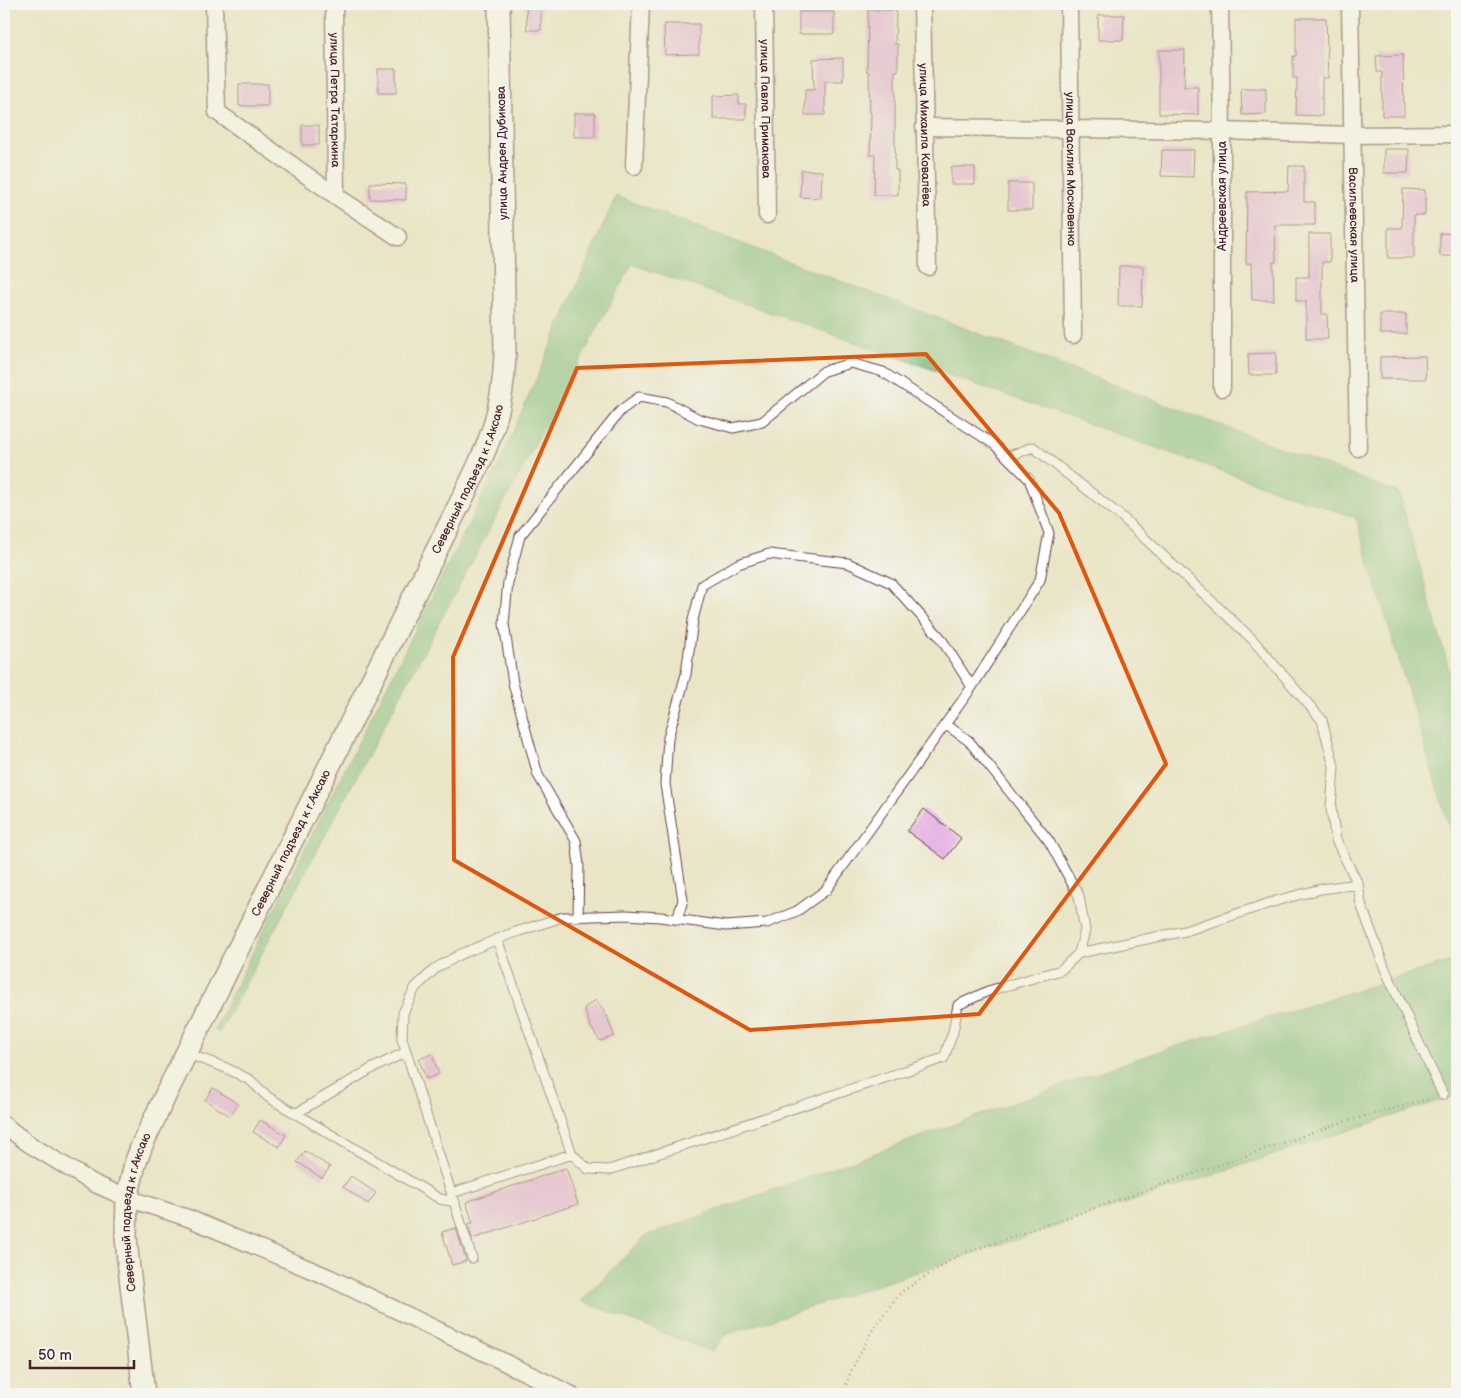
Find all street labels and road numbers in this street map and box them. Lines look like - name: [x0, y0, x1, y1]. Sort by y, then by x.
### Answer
- street label: улица Петра Татаркина: [326, 32, 343, 168]
- street label: улица Павла Примакова: [757, 39, 773, 179]
- street label: улица Михаила Ковалёва: [915, 63, 934, 207]
- street label: улица Андрея Дубикова: [494, 86, 511, 220]
- street label: улица Василия Московенко: [1062, 92, 1079, 246]
- street label: Андреевская улица: [1215, 141, 1230, 252]
- street label: Васильевская улица: [1345, 167, 1362, 283]
- street label: Северный подъезд к г.Аксаю: [429, 403, 507, 557]
- street label: Северный подъезд к г.Аксаю: [249, 767, 334, 919]
- street label: Северный подъезд к г.Аксаю: [119, 1130, 155, 1293]

